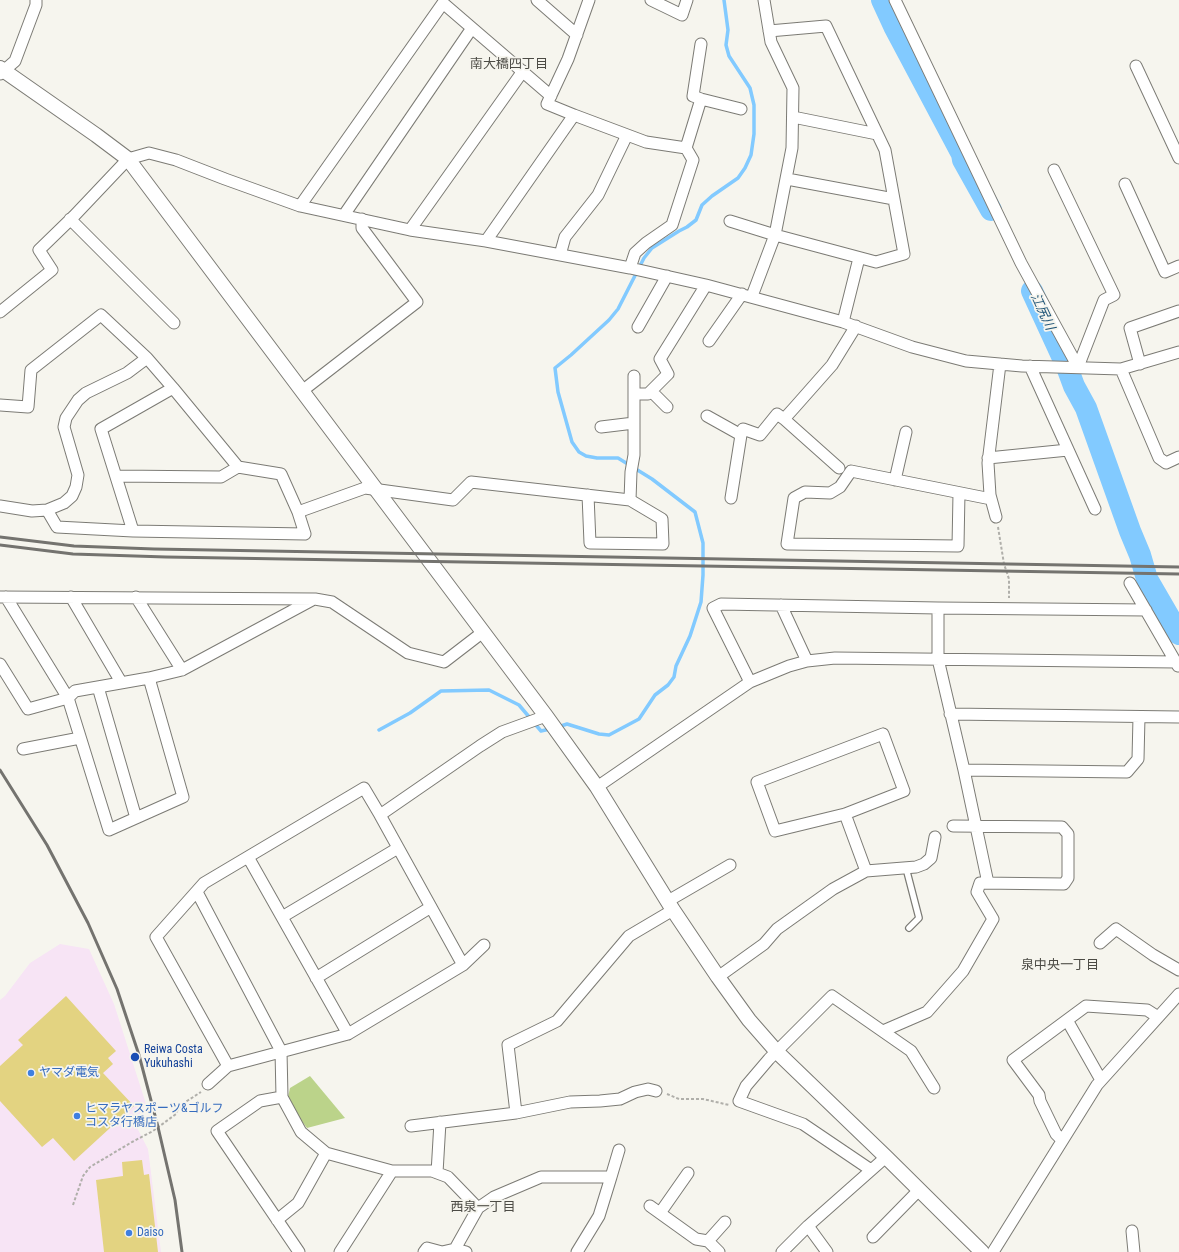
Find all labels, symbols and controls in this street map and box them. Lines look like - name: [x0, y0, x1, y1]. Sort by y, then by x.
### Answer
- district label: 南大橋四丁目: [470, 57, 548, 73]
- water label: 江尻川: [1027, 291, 1057, 333]
- district label: 泉中央一丁目: [1021, 958, 1099, 974]
- place label: Reiwa Costa Yukuhashi: [144, 1043, 203, 1071]
- marker: Reiwa Costa Yukuhashi: [129, 1051, 141, 1063]
- place label: ヤマダ電気: [39, 1066, 99, 1080]
- marker: ヤマダ電気: [26, 1068, 36, 1078]
- place label: ヒマラヤスポーツ&ゴルフ コスタ行橋店: [85, 1102, 224, 1130]
- marker: ヒマラヤスポーツ&ゴルフ コスタ行橋店: [72, 1111, 82, 1121]
- district label: 西泉一丁目: [451, 1200, 515, 1216]
- place label: Daiso: [137, 1226, 164, 1240]
- marker: Daiso: [124, 1228, 134, 1238]

